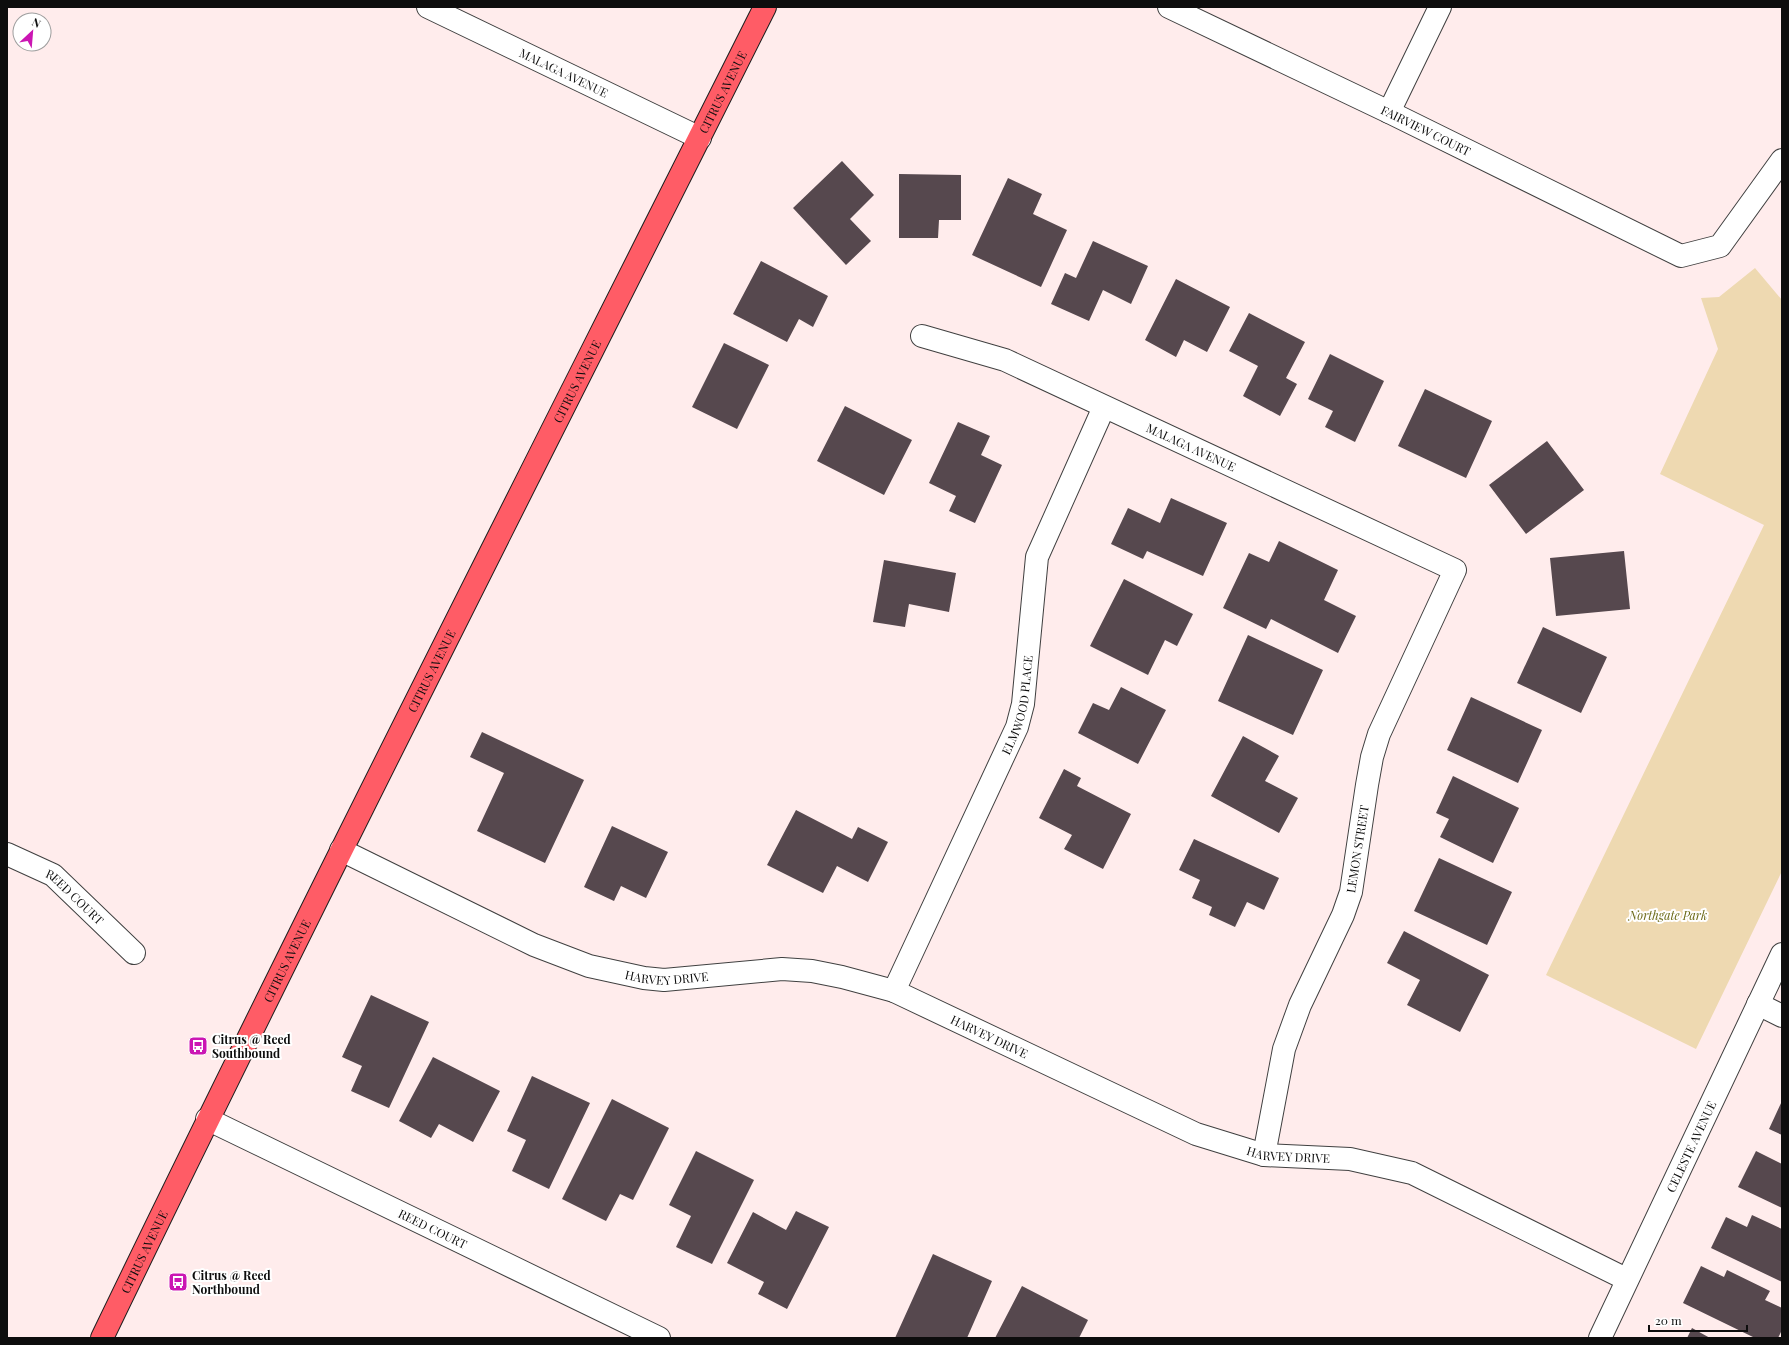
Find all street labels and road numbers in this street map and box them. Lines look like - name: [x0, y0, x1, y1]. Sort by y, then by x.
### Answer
- street label: MALAGA AVENUE: [517, 44, 611, 101]
- street label: CITRUS AVENUE: [695, 48, 750, 136]
- street label: FAIRVIEW COURT: [1379, 101, 1474, 159]
- street label: CITRUS AVENUE: [549, 337, 604, 425]
- street label: MALAGA AVENUE: [1144, 419, 1239, 475]
- street label: CITRUS AVENUE: [404, 627, 459, 715]
- street label: ELMWOOD PLACE: [997, 654, 1036, 757]
- street label: LEMON STREET: [1342, 803, 1372, 894]
- street label: REED COURT: [43, 865, 108, 928]
- street label: CITRUS AVENUE: [259, 917, 314, 1005]
- street label: HARVEY DRIVE: [624, 966, 709, 988]
- street label: HARVEY DRIVE: [948, 1011, 1031, 1061]
- street label: CELESTE AVENUE: [1662, 1098, 1719, 1195]
- street label: HARVEY DRIVE: [1245, 1142, 1331, 1166]
- street label: REED COURT: [396, 1205, 470, 1252]
- street label: CITRUS AVENUE: [117, 1207, 171, 1296]

